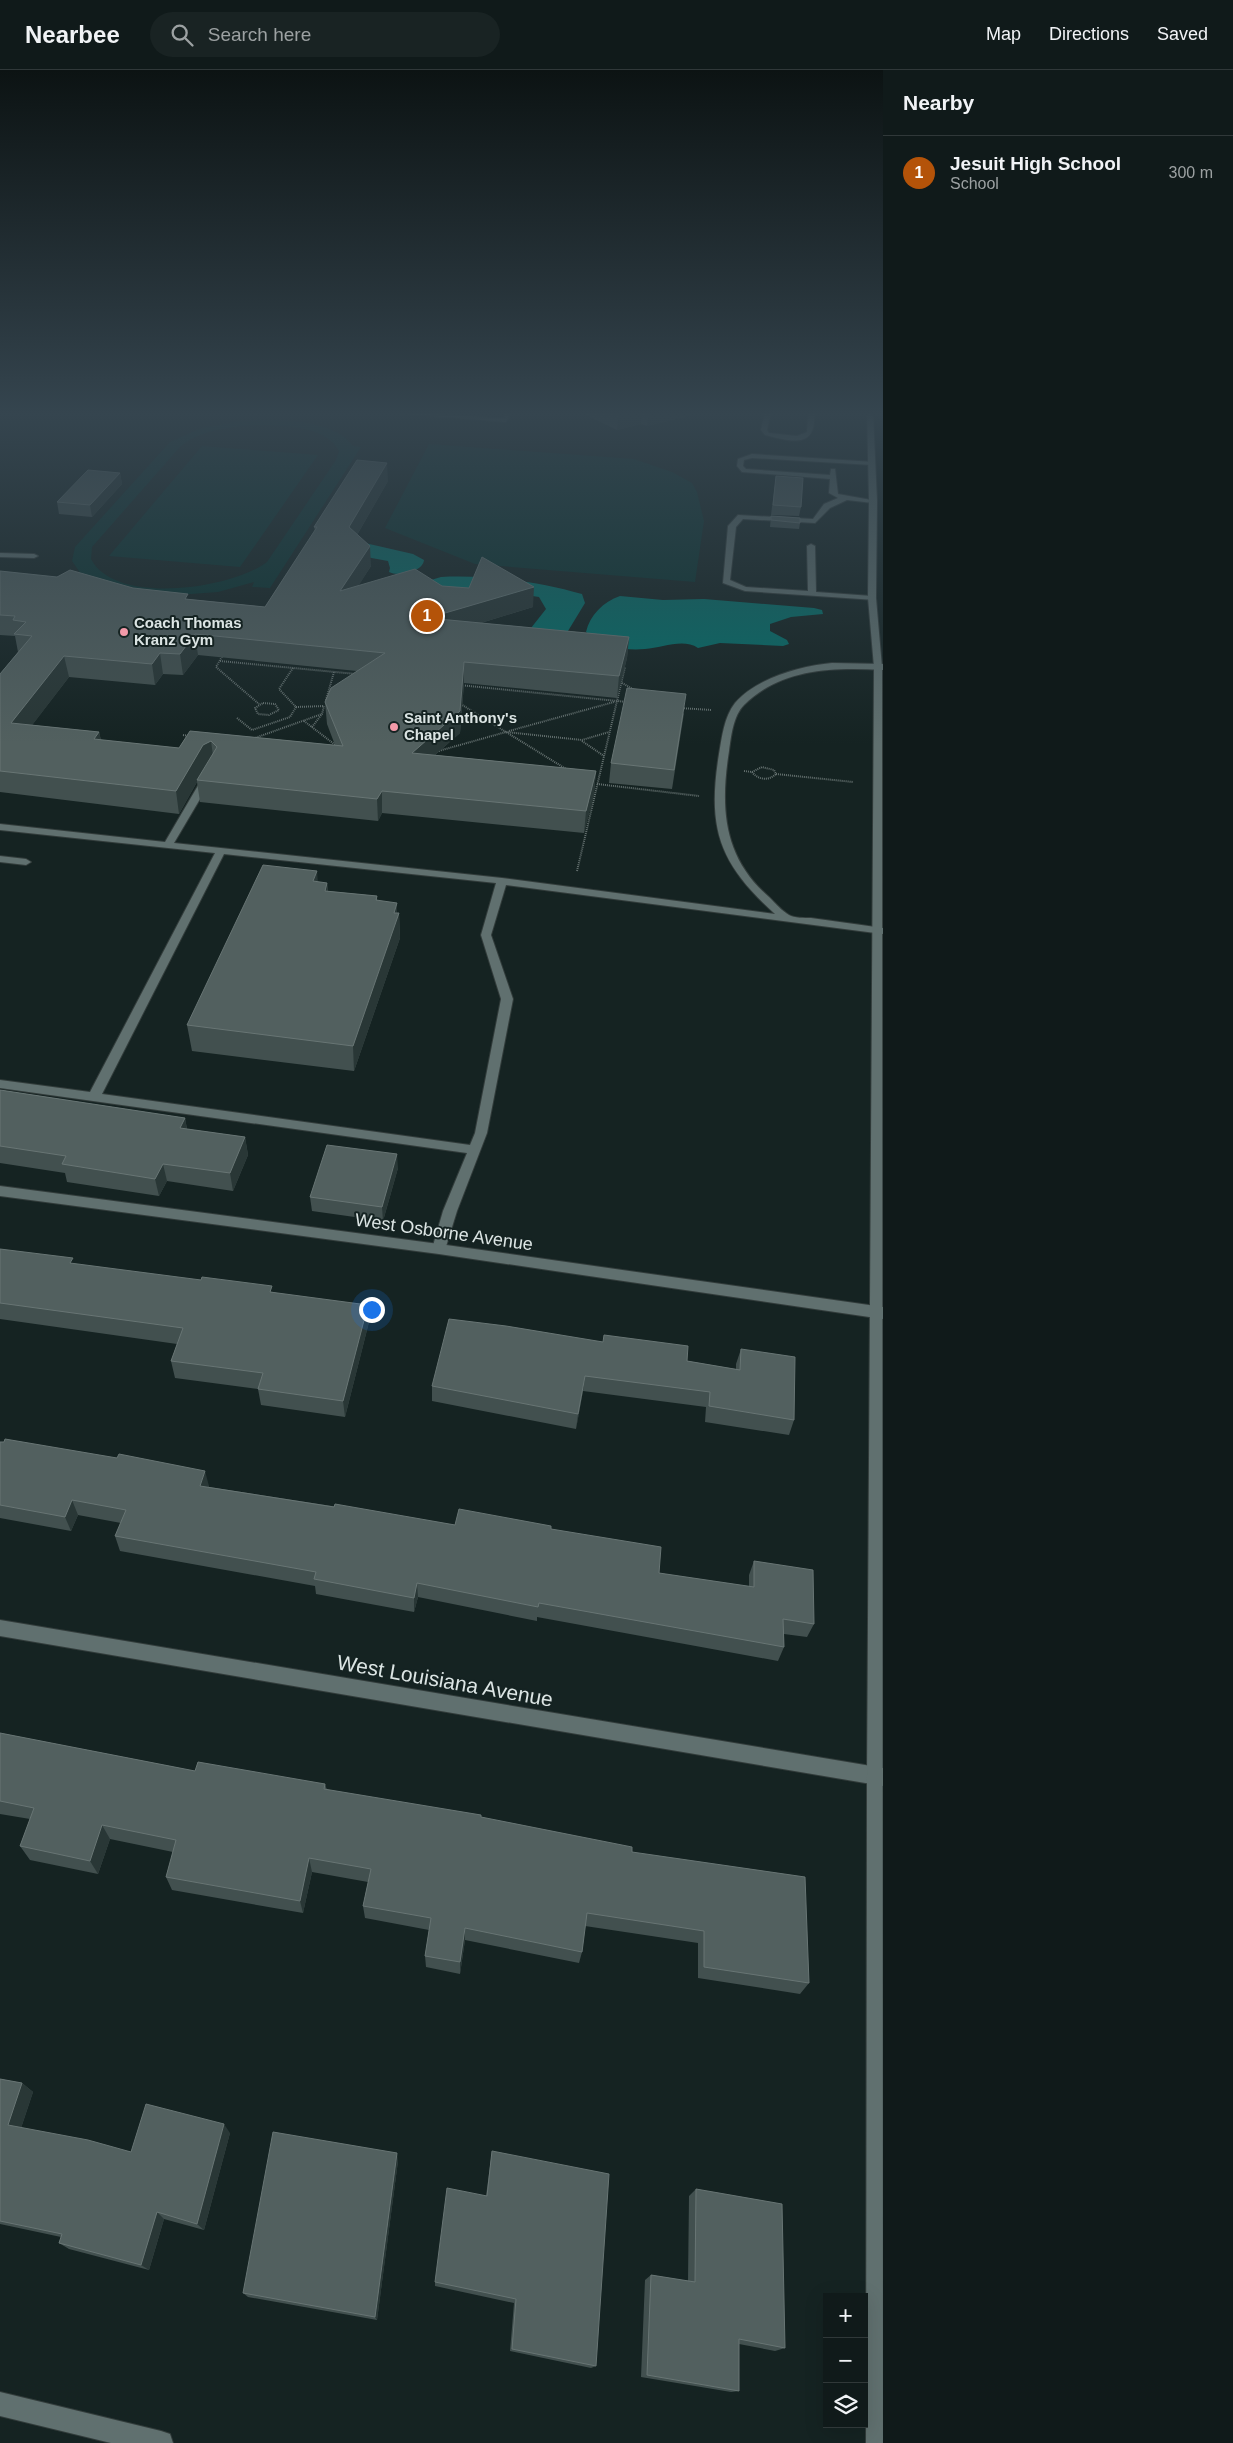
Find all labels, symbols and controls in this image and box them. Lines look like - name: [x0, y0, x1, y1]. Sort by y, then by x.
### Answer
- search box: [150, 12, 500, 57]
- text: Nearbee: [25, 21, 120, 48]
- icon: search: [168, 21, 196, 49]
- text: Search here: [208, 24, 311, 45]
- text: Map: [986, 24, 1021, 44]
- text: Directions: [1049, 24, 1129, 44]
- text: Saved: [1157, 24, 1208, 44]
- text: Nearby: [903, 91, 974, 114]
- text: Jesuit High School: [950, 153, 1121, 174]
- text: 1: [915, 164, 923, 181]
- text: 300 m: [1169, 164, 1213, 181]
- text: School: [950, 175, 999, 192]
- pin: 1: [411, 597, 443, 635]
- place label: Coach Thomas Kranz Gym: [134, 614, 242, 648]
- marker: Coach Thomas Kranz Gym: [118, 626, 130, 638]
- place label: Saint Anthony's Chapel: [404, 709, 517, 743]
- marker: Saint Anthony's Chapel: [388, 721, 400, 733]
- street label: West Osborne Avenue: [354, 1210, 534, 1254]
- your location: [359, 1297, 385, 1323]
- street label: West Louisiana Avenue: [335, 1650, 555, 1711]
- map controls: [823, 2293, 868, 2428]
- button: +: [823, 2293, 868, 2338]
- button: −: [823, 2338, 868, 2383]
- button: layers: [823, 2383, 868, 2428]

